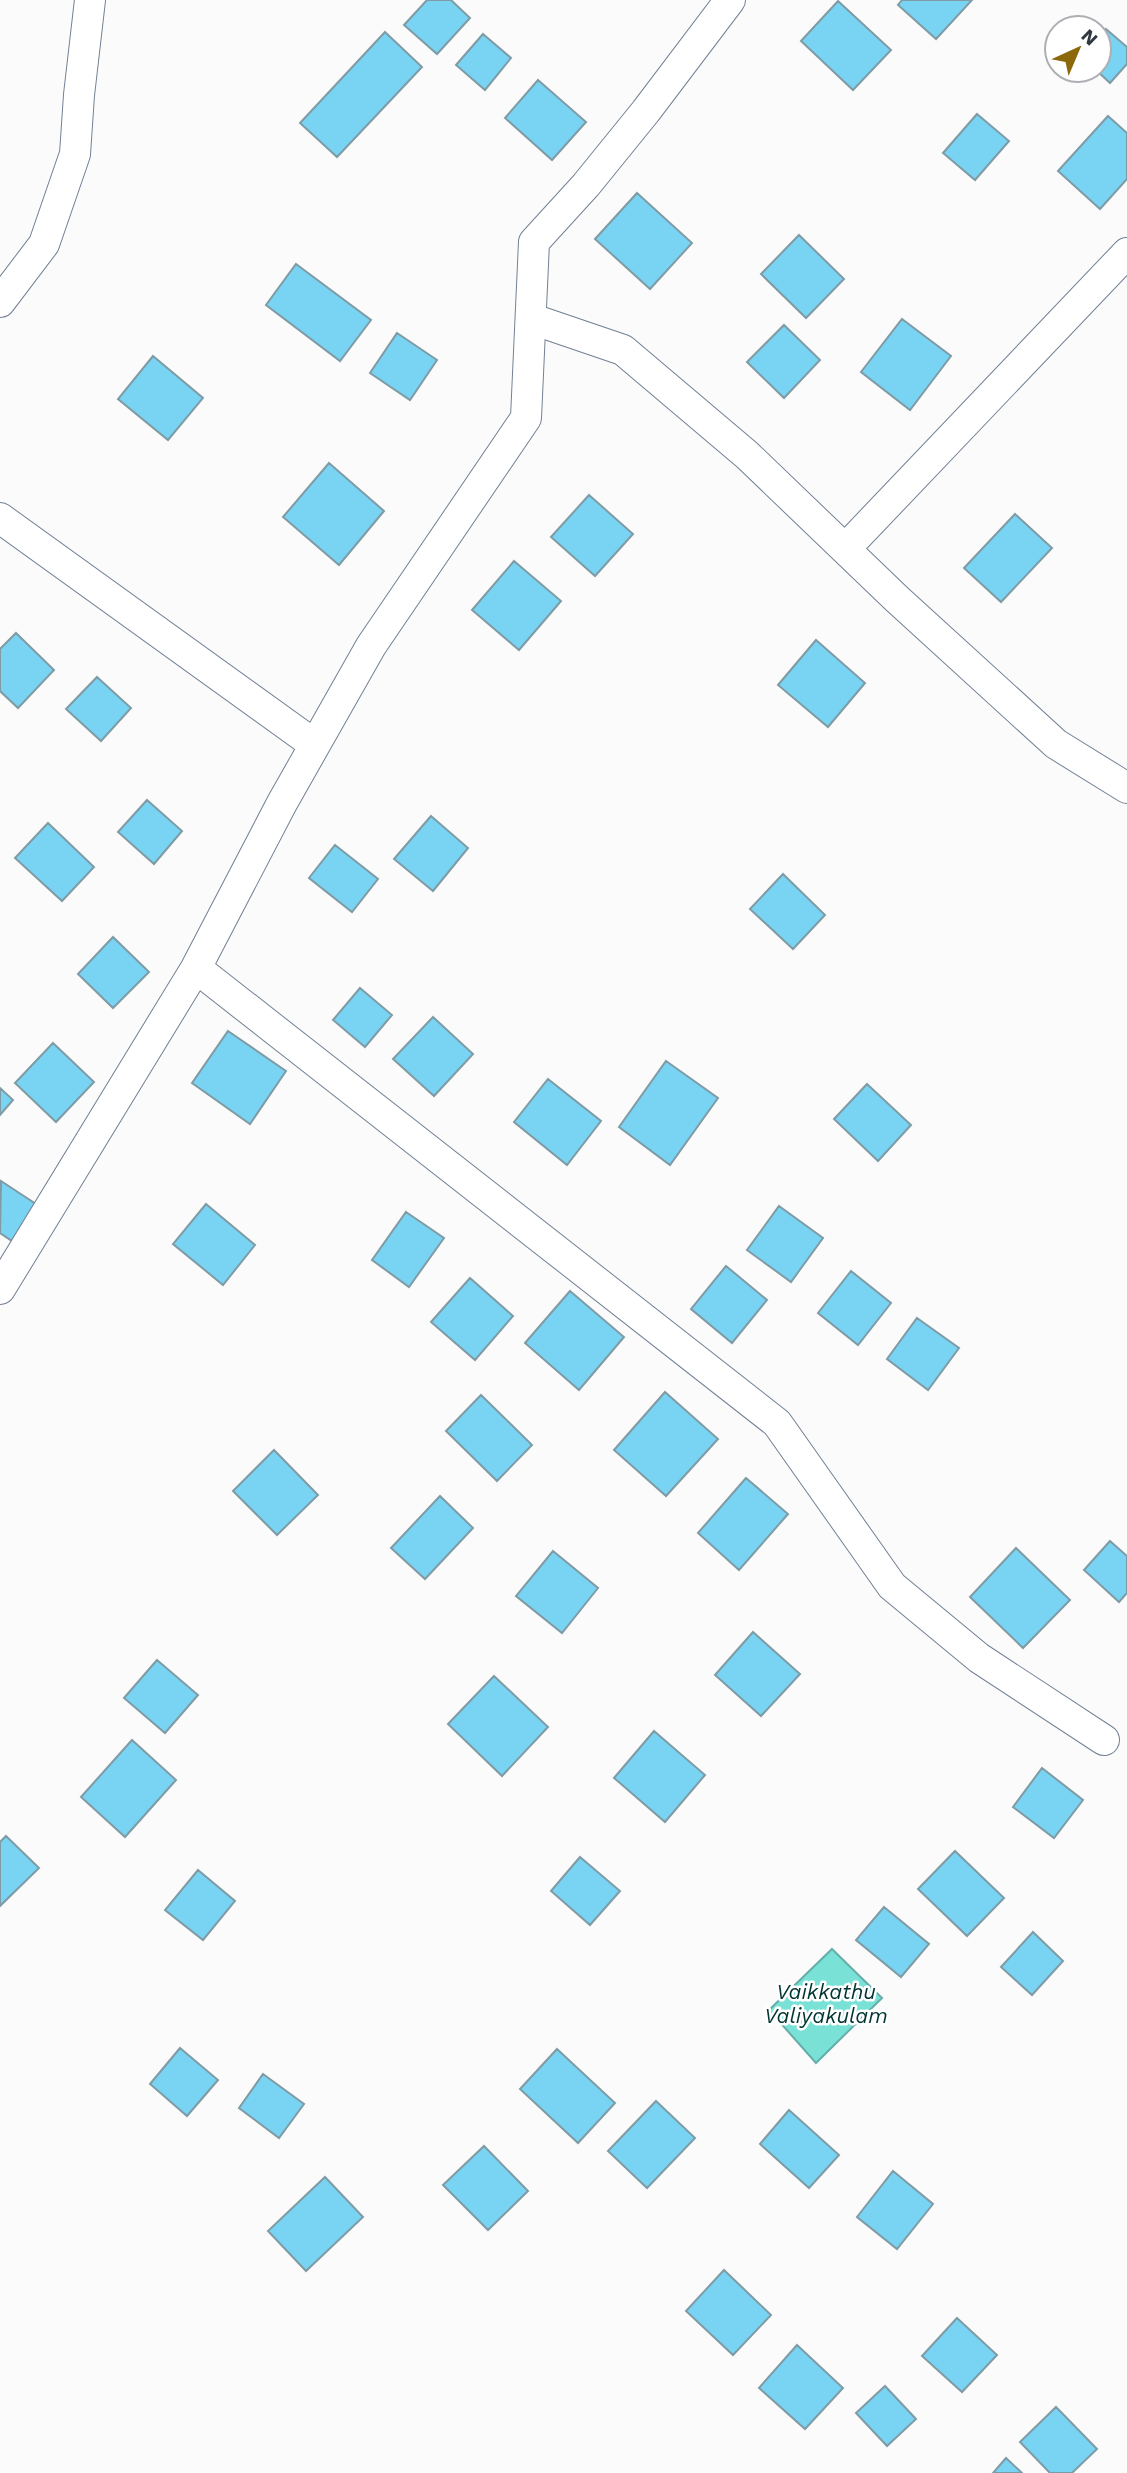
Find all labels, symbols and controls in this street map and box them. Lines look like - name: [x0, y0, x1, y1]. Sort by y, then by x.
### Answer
- north arrow: [1043, 14, 1113, 84]
- text: N: [1076, 24, 1103, 50]
- water label: Vaikkathu Valiyakulam: [764, 1979, 888, 2028]

